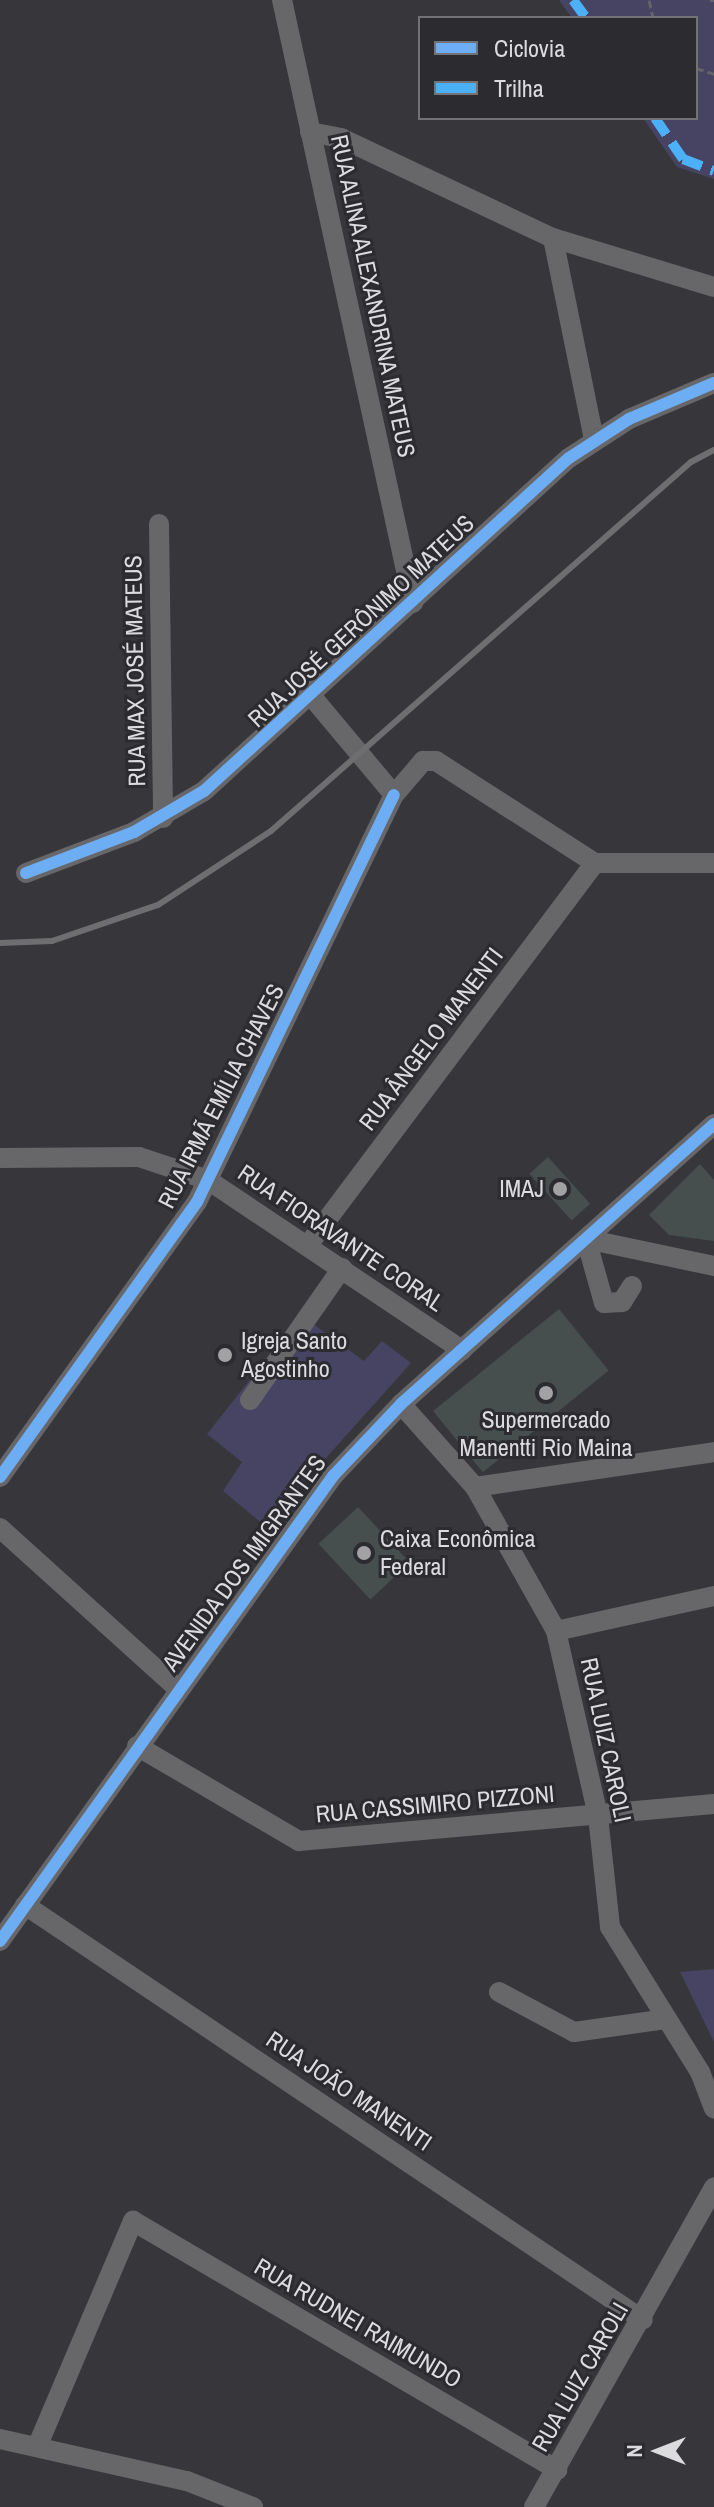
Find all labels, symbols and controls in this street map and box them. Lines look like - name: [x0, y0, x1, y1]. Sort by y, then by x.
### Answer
- legend: [418, 16, 698, 120]
- text: Ciclovia: [494, 32, 565, 64]
- text: Trilha: [494, 72, 544, 104]
- street label: RUA ALINA ALEXANDRINA MATEUS: [324, 130, 422, 462]
- street label: RUA JOSÉ GERÔNIMO MATEUS: [242, 508, 480, 734]
- street label: RUA MAX JOSÉ MATEUS: [119, 554, 151, 788]
- street label: RUA ÂNGELO MANENTI: [352, 941, 510, 1137]
- street label: RUA IRMÃ EMÍLIA CHAVES: [151, 978, 291, 1214]
- street label: RUA FIORAVANTE CORAL: [232, 1158, 450, 1318]
- place label: IMAJ: [499, 1175, 544, 1203]
- marker: IMAJ: [551, 1180, 569, 1198]
- place label: Igreja Santo Agostinho: [241, 1327, 347, 1383]
- marker: Igreja Santo Agostinho: [216, 1346, 234, 1364]
- marker: Supermercado Manentti Rio Maina: [537, 1384, 555, 1402]
- place label: Supermercado Manentti Rio Maina: [460, 1406, 632, 1462]
- street label: AVENIDA DOS IMIGRANTES: [156, 1449, 332, 1677]
- place label: Caixa Econômica Federal: [380, 1525, 535, 1581]
- marker: Caixa Econômica Federal: [355, 1544, 373, 1562]
- street label: RUA LUIZ CAROLI: [574, 1655, 638, 1825]
- street label: RUA CASSIMIRO PIZZONI: [314, 1779, 556, 1829]
- street label: RUA JOÃO MANENTI: [260, 2025, 438, 2157]
- street label: RUA RUDNEI RAIMUNDO: [249, 2252, 467, 2394]
- street label: RUA LUIZ CAROLI: [525, 2297, 635, 2457]
- north arrow: [618, 2411, 698, 2491]
- text: N: [619, 2444, 649, 2458]

